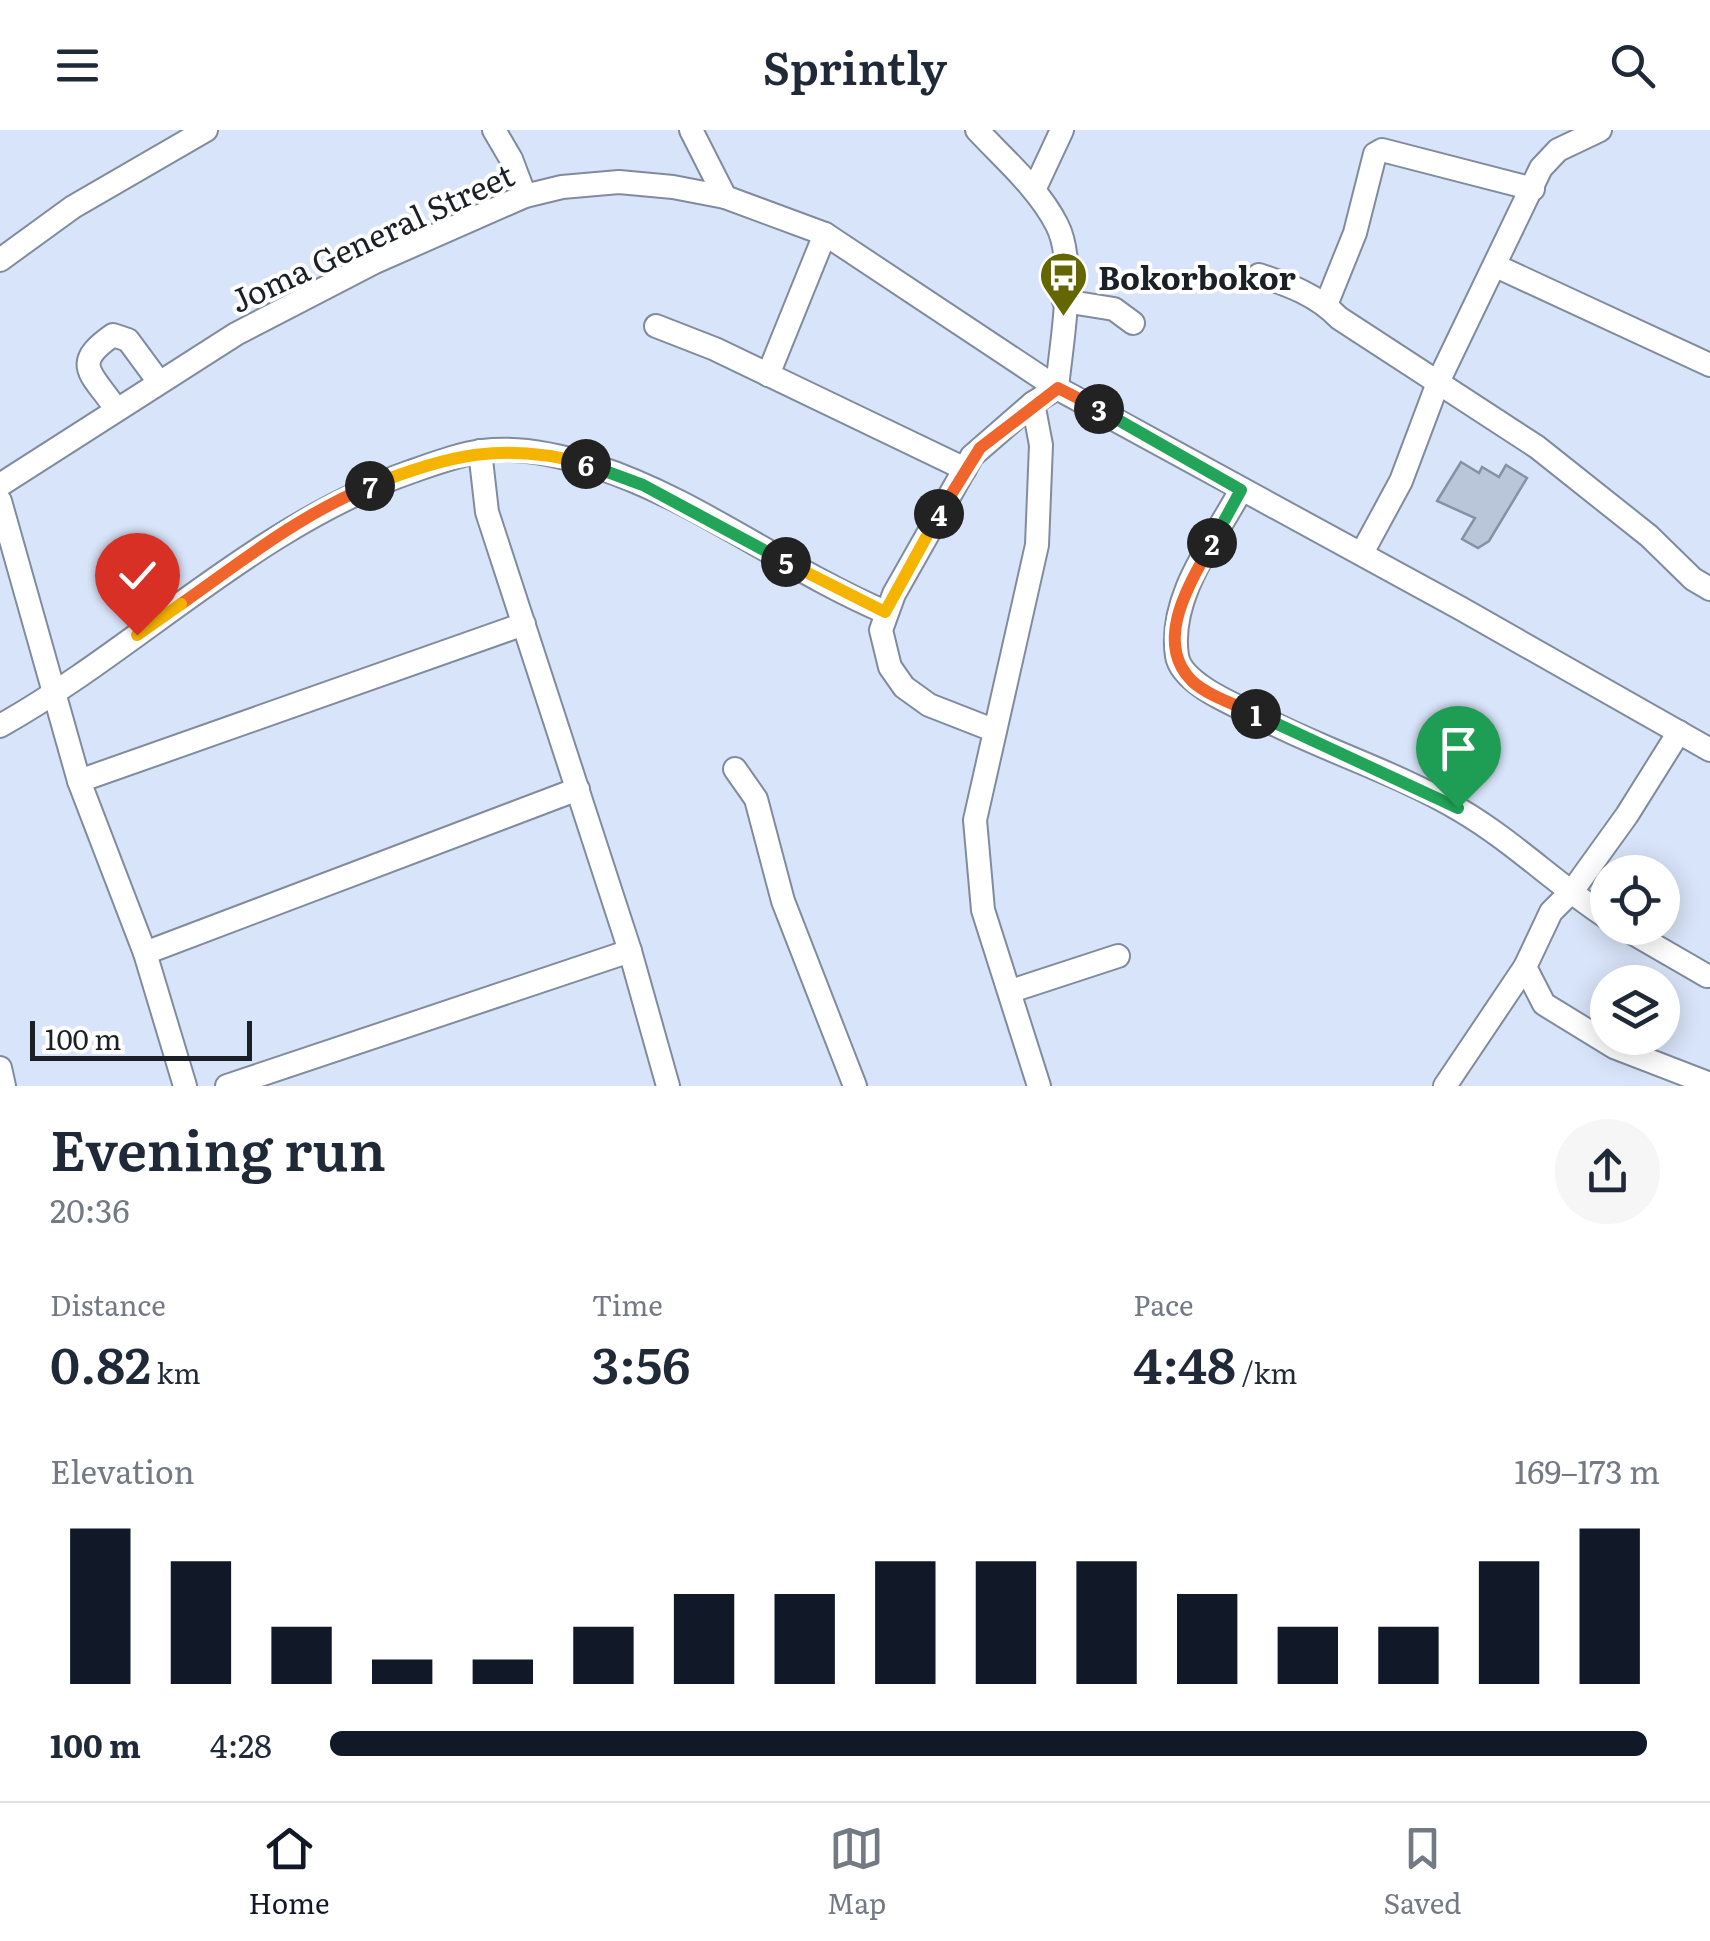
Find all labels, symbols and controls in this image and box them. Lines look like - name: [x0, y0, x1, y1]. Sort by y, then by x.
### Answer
- text: Sprintly: [763, 32, 947, 99]
- icon: menu: [50, 38, 105, 93]
- icon: search: [1605, 38, 1660, 93]
- street label: Joma General Street: [221, 149, 521, 323]
- bus stop icon: Bokorbokor: [1037, 250, 1089, 318]
- place label: Bokorbokor: [1098, 252, 1297, 300]
- pin: 3: [1074, 384, 1124, 434]
- text: 3: [1091, 388, 1107, 430]
- pin: 6: [561, 439, 611, 489]
- text: 6: [578, 443, 594, 485]
- pin: 7: [345, 461, 395, 511]
- text: 7: [362, 465, 378, 507]
- pin: 4: [914, 489, 964, 539]
- text: 4: [931, 493, 947, 535]
- pin: 2: [1187, 518, 1237, 568]
- text: 2: [1204, 522, 1220, 564]
- pin: [95, 533, 180, 636]
- pin: 5: [761, 537, 811, 587]
- text: 5: [778, 541, 794, 583]
- icon: check: [110, 548, 165, 603]
- pin: 1: [1231, 689, 1281, 739]
- text: 1: [1250, 693, 1262, 735]
- pin: [1416, 706, 1501, 809]
- icon: arrive: [1431, 721, 1486, 776]
- map controls: [1590, 855, 1680, 1055]
- button: locate: [1590, 855, 1680, 945]
- button: layers: [1590, 965, 1680, 1055]
- scale bar: [30, 1016, 252, 1060]
- text: 100 m: [45, 1017, 122, 1059]
- text: Evening run: [50, 1106, 386, 1188]
- button: share: [1555, 1119, 1660, 1224]
- text: 20:36: [50, 1185, 130, 1233]
- text: Distance: [50, 1283, 166, 1325]
- text: Time: [592, 1283, 663, 1325]
- text: Pace: [1133, 1283, 1193, 1325]
- text: 0.82: [50, 1325, 151, 1399]
- text: 3:56: [592, 1325, 690, 1399]
- text: 4:48: [1133, 1325, 1236, 1399]
- text: km: [151, 1351, 201, 1393]
- text: /km: [1236, 1351, 1297, 1393]
- text: Elevation: [50, 1446, 195, 1494]
- text: 169–173 m: [1514, 1446, 1660, 1494]
- text: 100 m: [50, 1720, 141, 1768]
- text: 4:28: [210, 1720, 272, 1768]
- tab: Home: [249, 1821, 329, 1923]
- tab: Map: [827, 1821, 886, 1923]
- tab: Saved: [1383, 1821, 1461, 1923]

